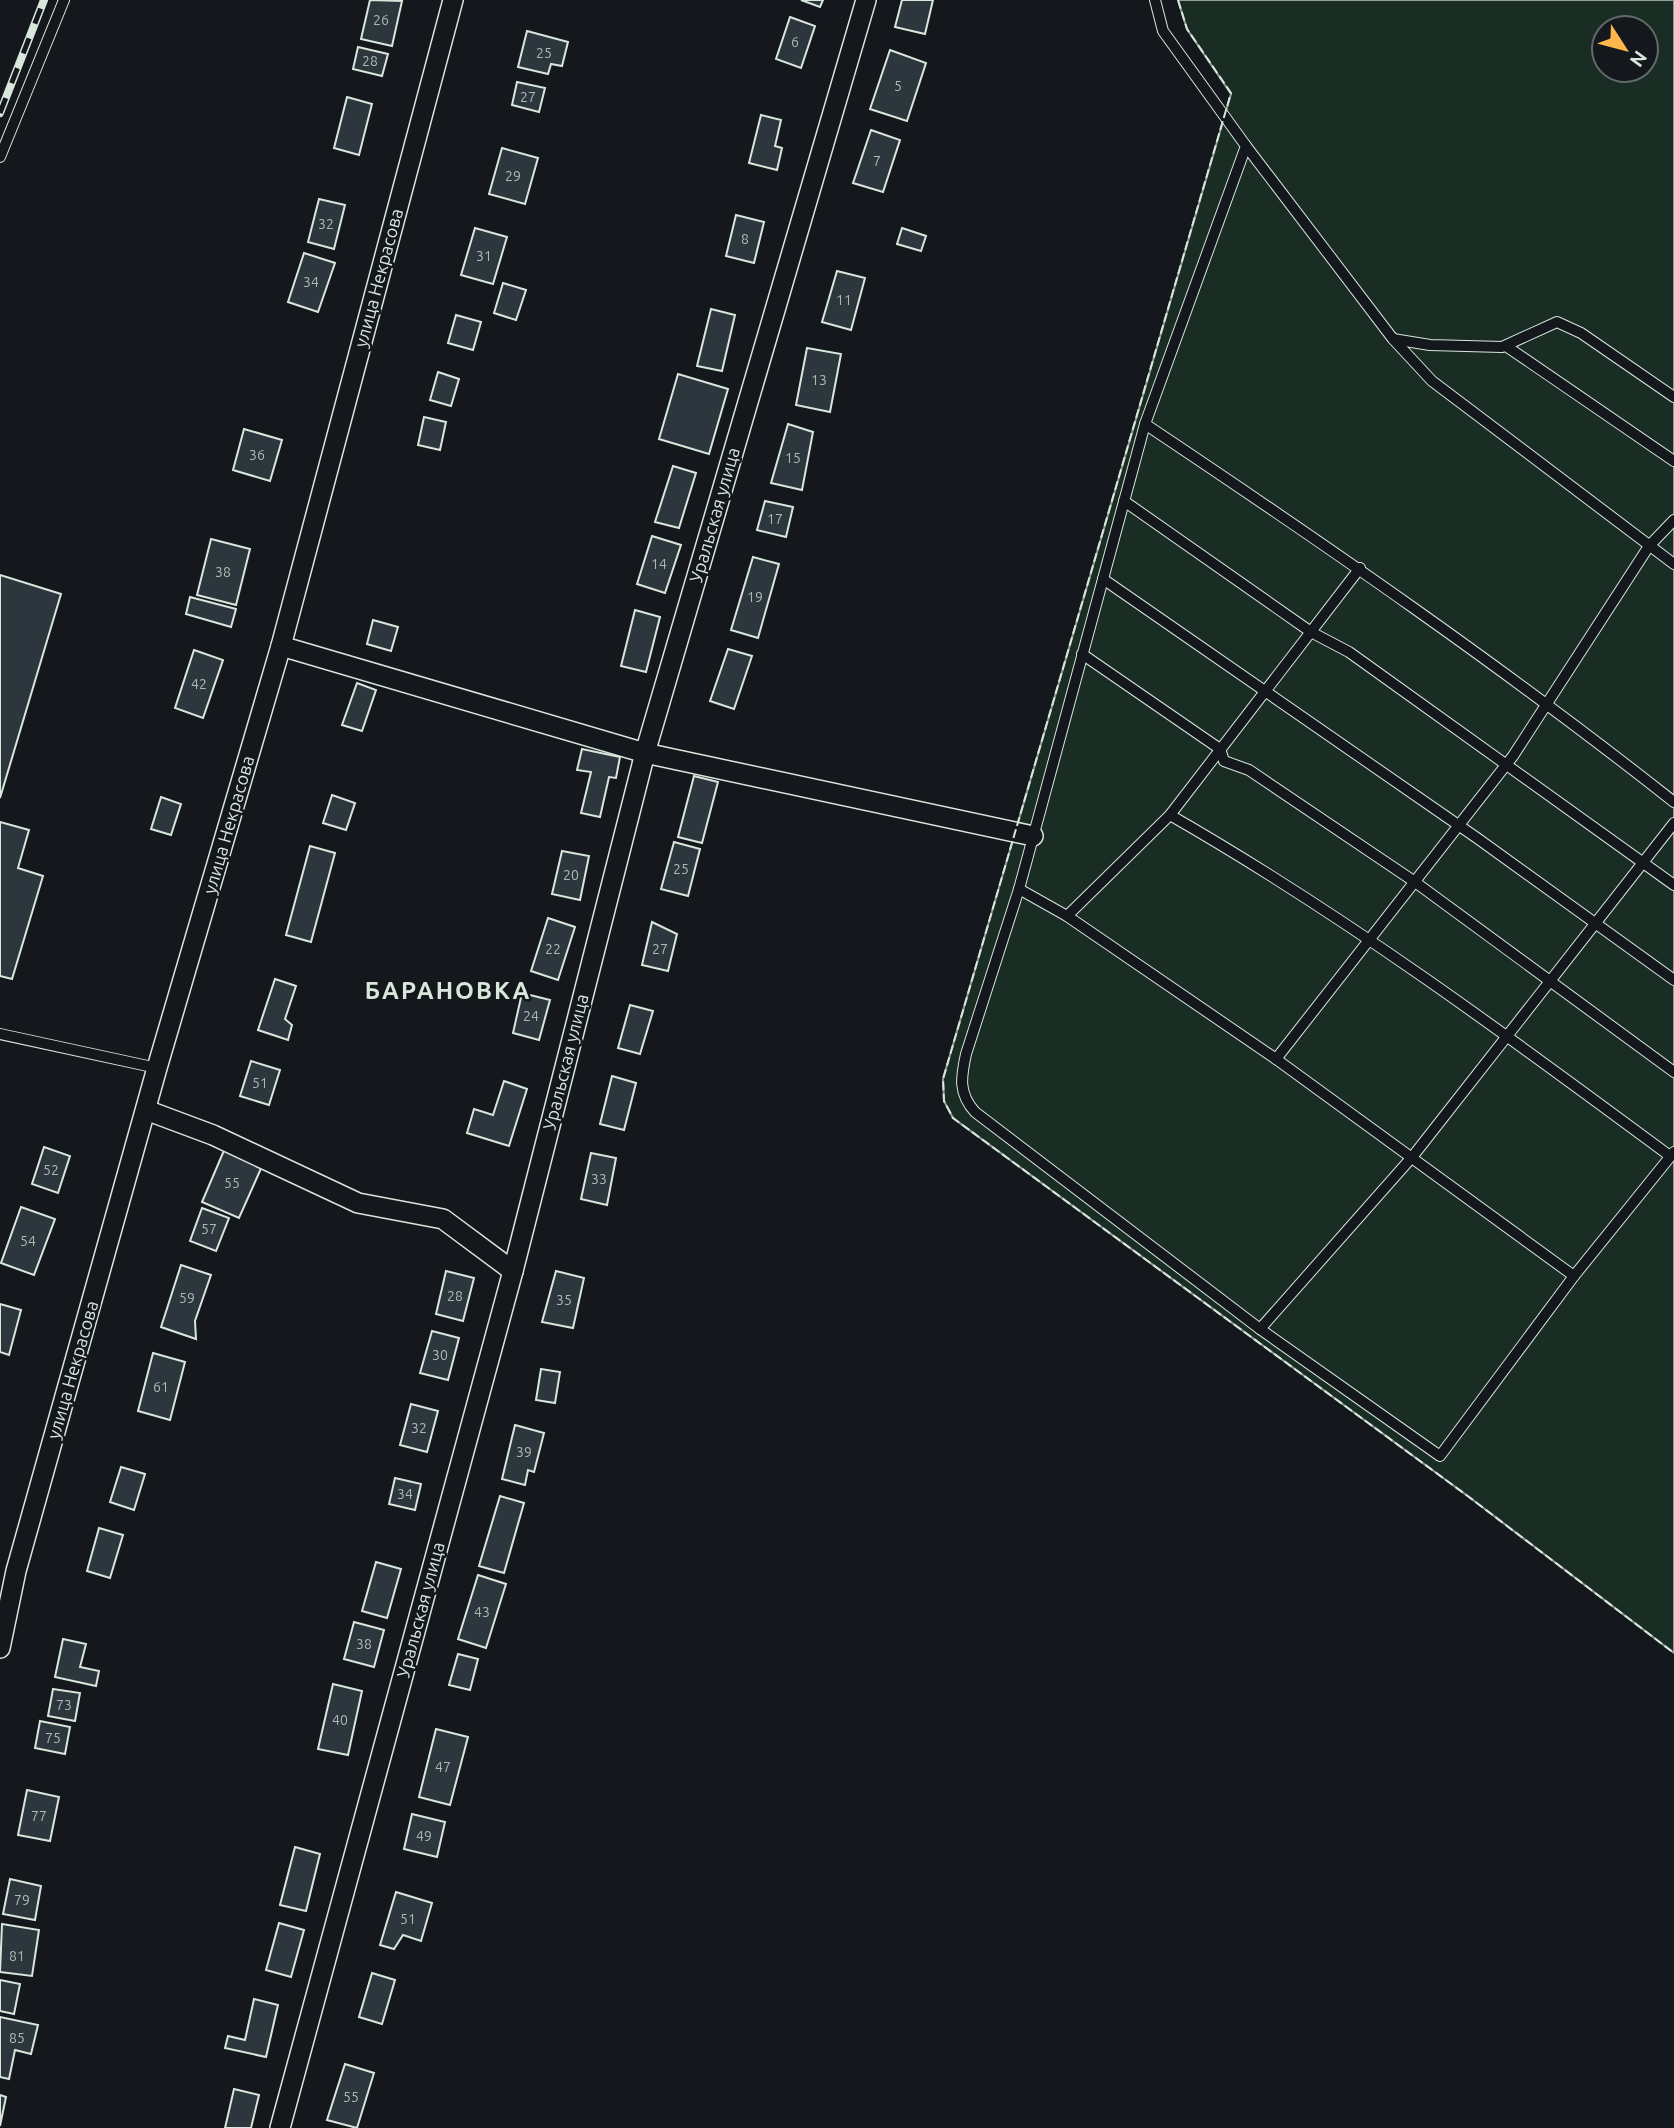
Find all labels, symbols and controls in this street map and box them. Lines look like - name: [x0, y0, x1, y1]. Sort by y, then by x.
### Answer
- house number: 26: [373, 12, 389, 28]
- north arrow: [1590, 14, 1660, 84]
- house number: 6: [791, 34, 799, 50]
- house number: 25: [536, 45, 552, 61]
- text: N: [1626, 47, 1652, 71]
- house number: 28: [362, 53, 378, 69]
- house number: 5: [894, 78, 902, 94]
- house number: 27: [520, 89, 536, 105]
- house number: 7: [873, 153, 881, 169]
- house number: 29: [505, 168, 521, 184]
- street label: улица Некрасова: [350, 206, 406, 349]
- house number: 32: [318, 216, 334, 232]
- house number: 8: [741, 231, 749, 247]
- house number: 31: [476, 248, 492, 264]
- house number: 34: [303, 274, 319, 290]
- house number: 11: [836, 292, 852, 308]
- house number: 13: [811, 372, 827, 388]
- street label: Уральская улица: [685, 445, 743, 585]
- house number: 36: [249, 447, 265, 463]
- house number: 15: [785, 450, 801, 466]
- house number: 17: [767, 511, 783, 527]
- house number: 14: [651, 556, 667, 572]
- house number: 38: [215, 564, 231, 580]
- house number: 19: [747, 589, 763, 605]
- house number: 42: [191, 676, 207, 692]
- street label: улица Некрасова: [199, 753, 257, 896]
- house number: 25: [673, 861, 689, 877]
- house number: 20: [563, 867, 579, 883]
- house number: 22: [545, 941, 561, 957]
- house number: 27: [652, 941, 668, 957]
- district label: БАРАНОВКА: [365, 977, 531, 1004]
- street label: Уральская улица: [538, 992, 592, 1132]
- house number: 24: [523, 1008, 539, 1024]
- house number: 51: [252, 1075, 268, 1091]
- house number: 52: [43, 1162, 59, 1178]
- house number: 33: [591, 1171, 607, 1187]
- house number: 55: [224, 1175, 240, 1191]
- house number: 57: [201, 1221, 217, 1237]
- house number: 54: [20, 1233, 36, 1249]
- house number: 28: [447, 1288, 463, 1304]
- house number: 59: [179, 1290, 195, 1306]
- house number: 35: [556, 1292, 572, 1308]
- street label: улица Некрасова: [43, 1298, 101, 1441]
- house number: 30: [432, 1347, 448, 1363]
- house number: 61: [153, 1379, 169, 1395]
- house number: 32: [411, 1420, 427, 1436]
- house number: 39: [516, 1444, 532, 1460]
- house number: 34: [397, 1486, 413, 1502]
- street label: Уральская улица: [392, 1540, 448, 1680]
- house number: 43: [474, 1604, 490, 1620]
- house number: 38: [356, 1636, 372, 1652]
- house number: 73: [56, 1697, 72, 1713]
- house number: 40: [332, 1712, 348, 1728]
- house number: 75: [45, 1730, 61, 1746]
- house number: 47: [435, 1759, 451, 1775]
- house number: 77: [31, 1808, 47, 1824]
- house number: 49: [416, 1828, 432, 1844]
- house number: 79: [14, 1892, 30, 1908]
- house number: 51: [400, 1911, 416, 1927]
- house number: 81: [9, 1948, 25, 1964]
- house number: 85: [9, 2030, 25, 2046]
- house number: 55: [343, 2089, 359, 2105]

